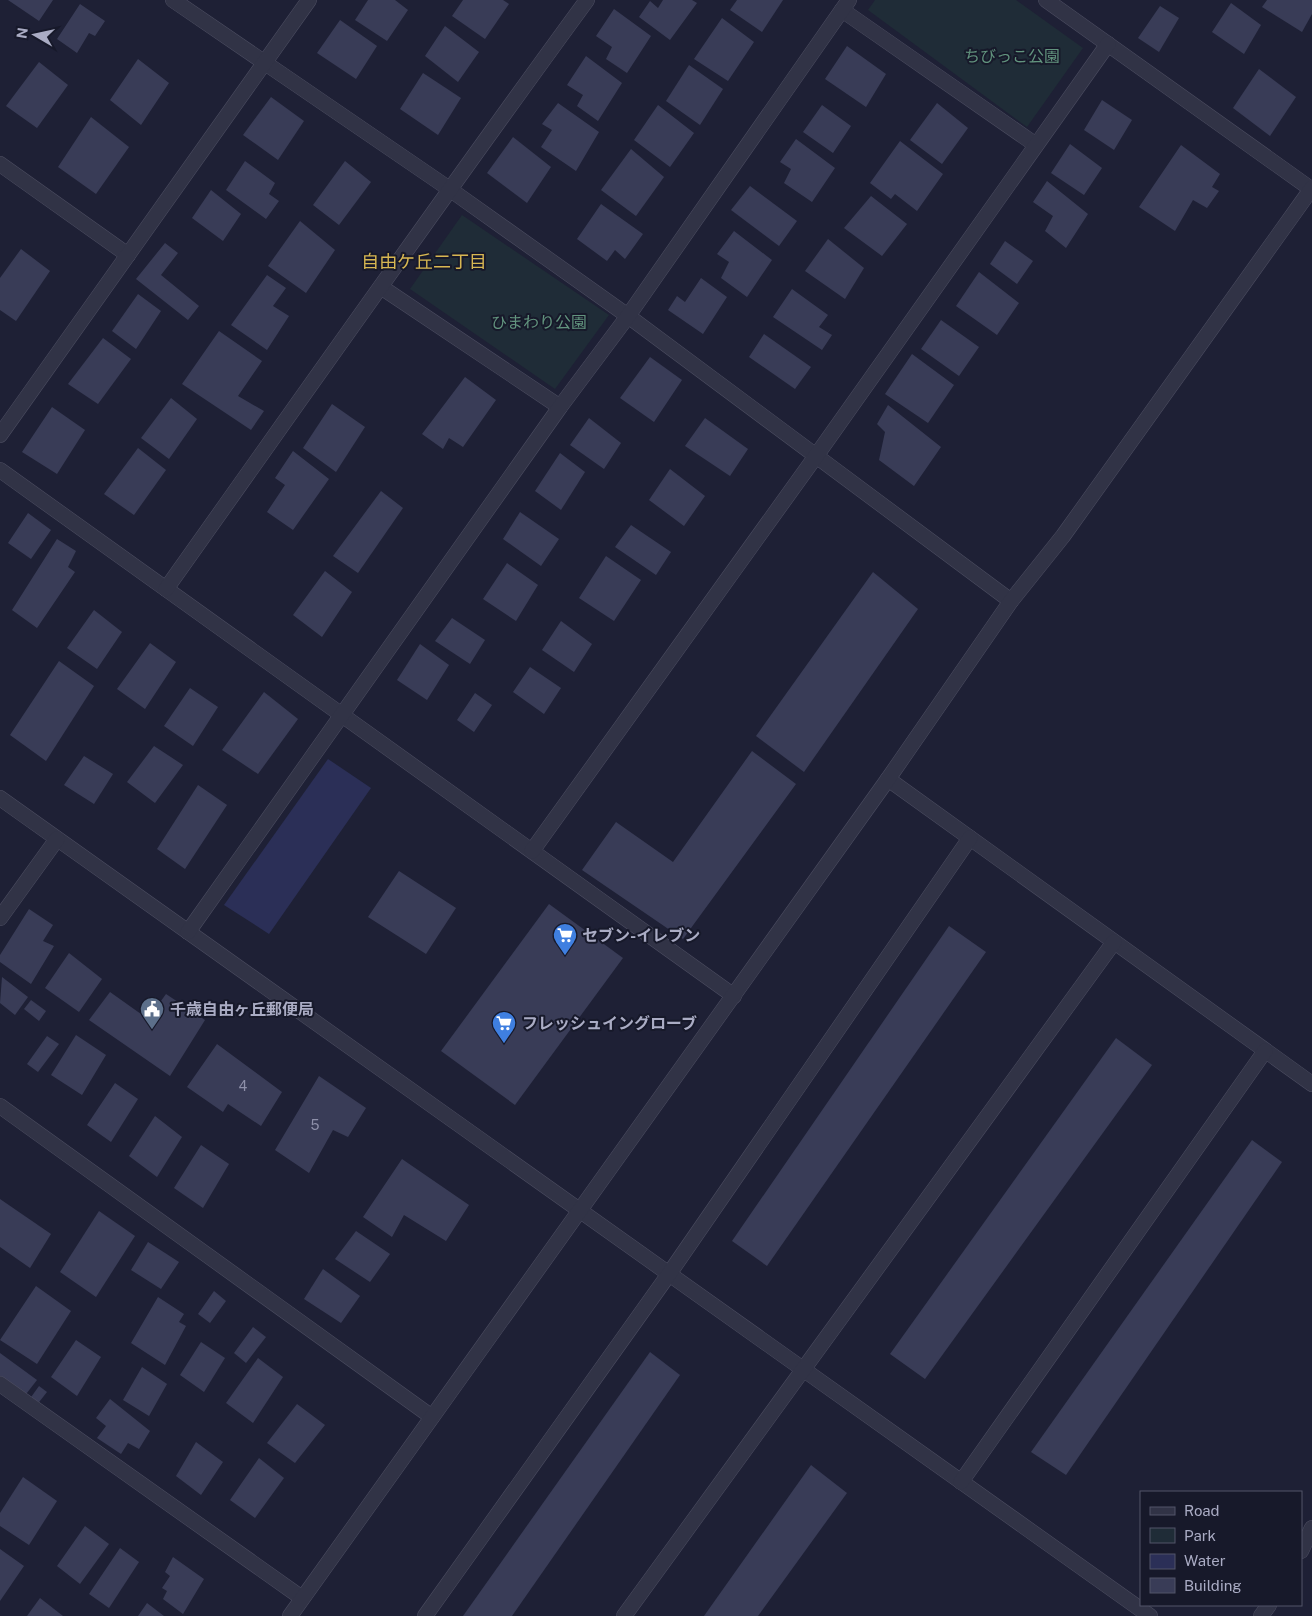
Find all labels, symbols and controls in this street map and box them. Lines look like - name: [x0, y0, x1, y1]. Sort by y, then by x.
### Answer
- north arrow: [10, 10, 60, 60]
- text: N: [13, 26, 31, 40]
- park label: ちびっこ公園: [964, 47, 1060, 66]
- district label: 自由ケ丘二丁目: [361, 251, 487, 272]
- park label: ひまわり公園: [491, 313, 587, 332]
- supermarket icon: セブン-イレブン: [552, 922, 578, 956]
- place label: セブン-イレブン: [582, 926, 700, 945]
- public building icon: 千歳自由ヶ丘郵便局: [139, 996, 165, 1030]
- place label: 千歳自由ヶ丘郵便局: [170, 1000, 314, 1019]
- supermarket icon: フレッシュイングローブ: [491, 1010, 517, 1044]
- place label: フレッシュイングローブ: [522, 1014, 697, 1033]
- house number: 4: [239, 1078, 248, 1094]
- house number: 5: [311, 1117, 320, 1133]
- legend: [1140, 1491, 1302, 1606]
- text: Road: [1184, 1502, 1220, 1519]
- text: Park: [1184, 1527, 1216, 1544]
- text: Water: [1184, 1552, 1226, 1569]
- text: Building: [1184, 1577, 1242, 1594]

